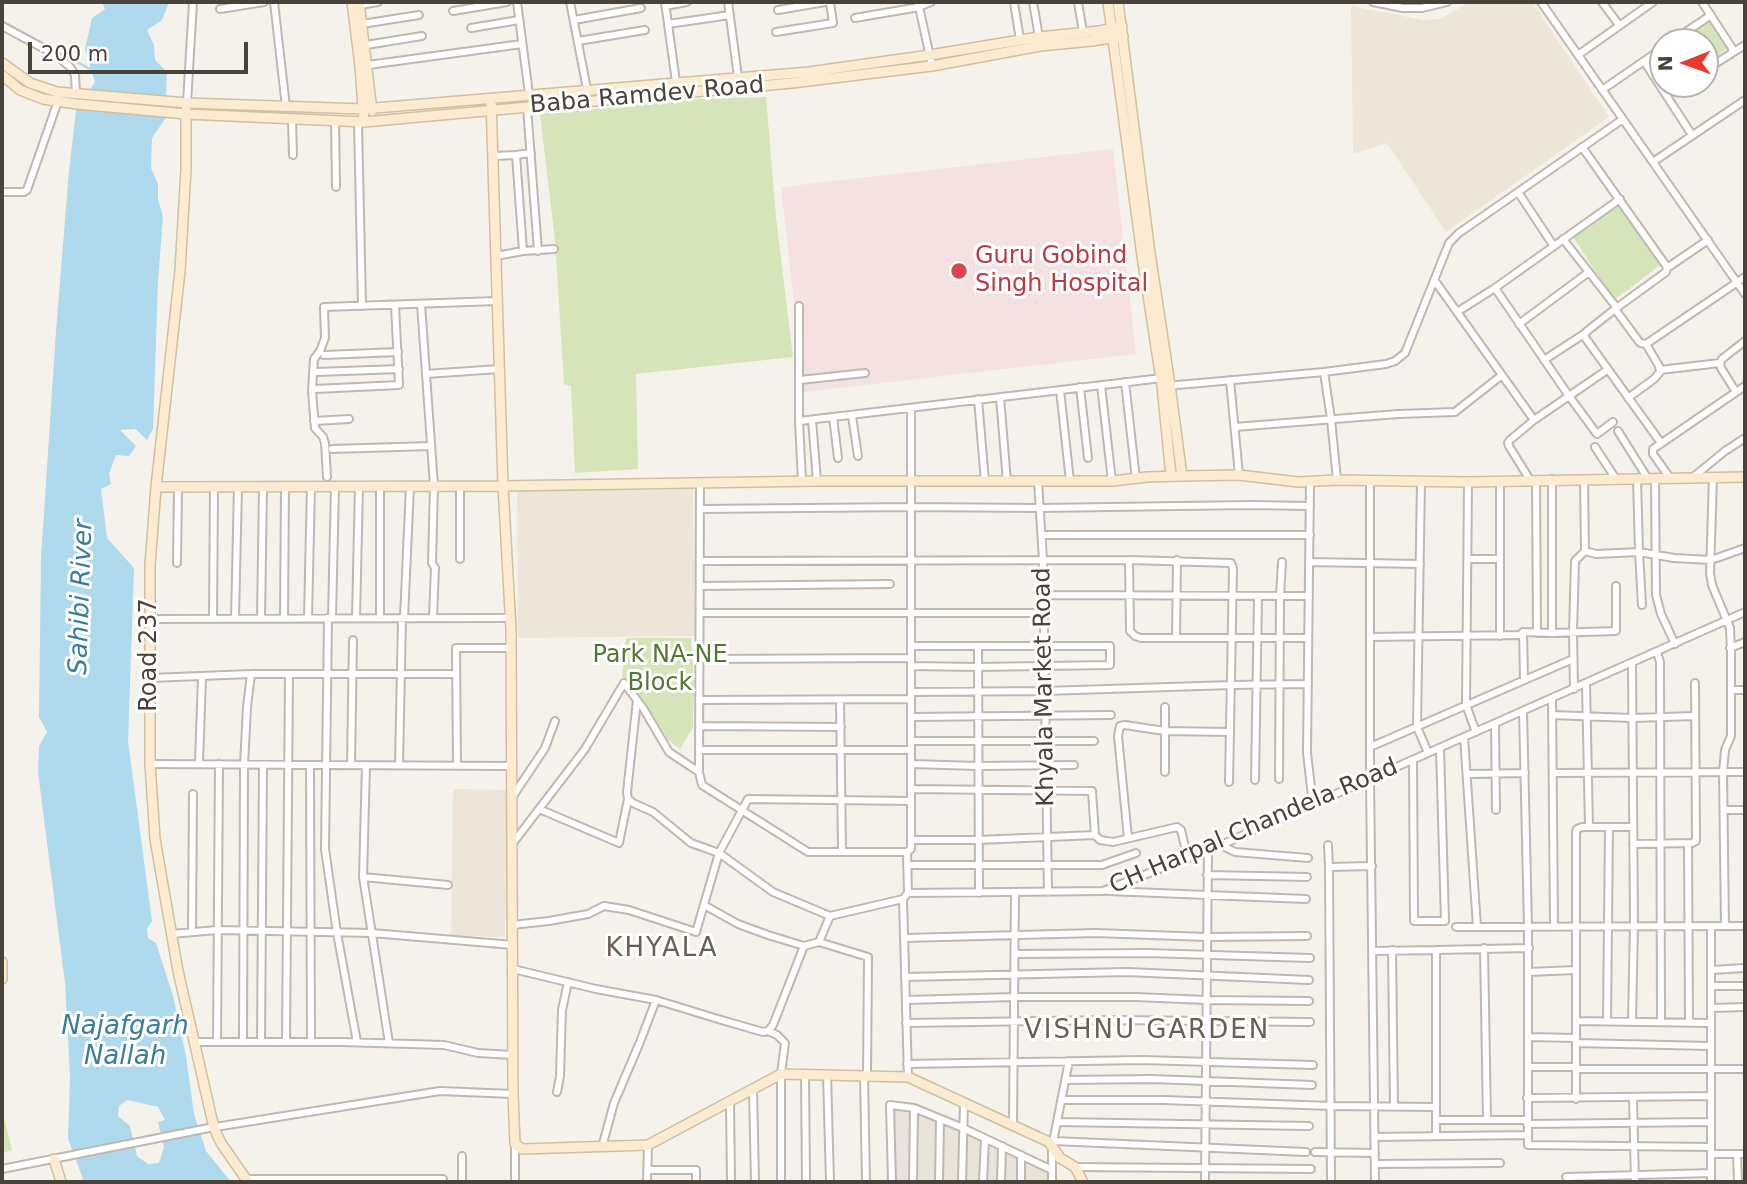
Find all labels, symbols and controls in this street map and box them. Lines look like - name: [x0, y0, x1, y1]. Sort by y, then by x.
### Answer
- scale bar: [32, 28, 252, 72]
- north arrow: [1649, 28, 1719, 98]
- text: 200 m: [41, 42, 108, 66]
- text: N: [1654, 55, 1676, 71]
- street label: Baba Ramdev Road: [529, 71, 765, 121]
- place label: Guru Gobind Singh Hospital: [975, 243, 1148, 299]
- marker: Guru Gobind Singh Hospital: [949, 261, 969, 281]
- water label: Sahibi River: [64, 519, 100, 675]
- street label: Khyala Market Road: [1029, 567, 1061, 807]
- street label: Road 237: [136, 598, 164, 712]
- park label: Park NA-NE Block: [592, 642, 728, 698]
- street label: CH Harpal Chandela Road: [1106, 753, 1402, 901]
- district label: KHYALA: [606, 933, 718, 965]
- water label: Najafgarh Nallah: [61, 1011, 189, 1072]
- district label: VISHNU GARDEN: [1026, 1015, 1268, 1047]

